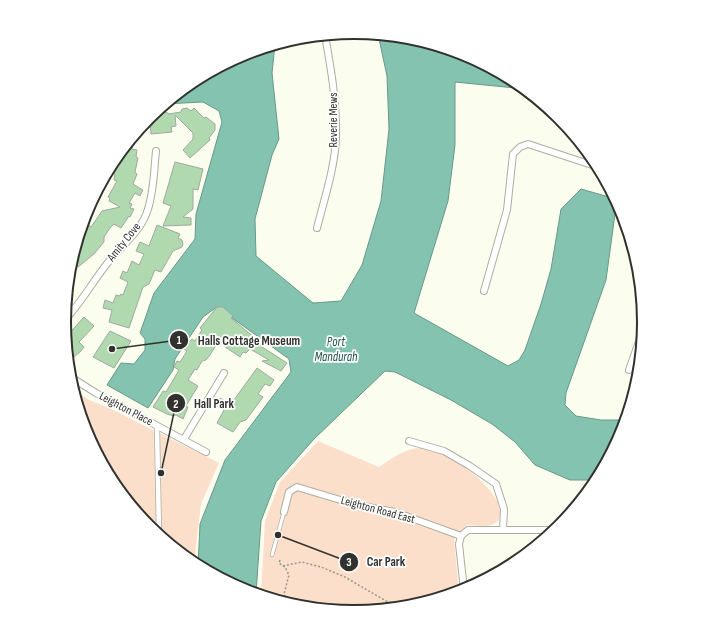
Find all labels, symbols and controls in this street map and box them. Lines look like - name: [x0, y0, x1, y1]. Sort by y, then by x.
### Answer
- street label: Reverie Mews: [326, 93, 341, 147]
- street label: Amity Cove: [103, 219, 144, 265]
- callout: Halls Cottage Museum: [169, 328, 308, 353]
- text: 1: [177, 333, 182, 348]
- text: Halls Cottage Museum: [198, 333, 301, 349]
- water label: Port Mandurah: [314, 334, 358, 365]
- street label: Leighton Place: [97, 389, 155, 429]
- callout: Hall Park: [166, 391, 242, 416]
- text: Hall Park: [194, 396, 235, 412]
- text: 2: [173, 397, 179, 412]
- street label: Leighton Road East: [339, 493, 417, 527]
- callout: Car Park: [339, 549, 414, 574]
- text: Car Park: [367, 554, 406, 570]
- text: 3: [346, 555, 352, 570]

